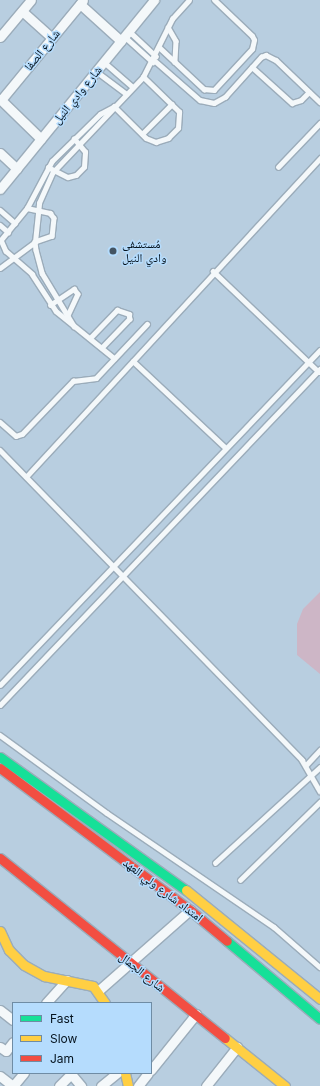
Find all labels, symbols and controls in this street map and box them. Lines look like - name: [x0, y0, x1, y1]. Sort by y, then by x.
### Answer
- street label: شارع الصفا: [21, 27, 63, 73]
- street label: شارع وادي النيل: [49, 63, 105, 127]
- place label: مُستشفى وادي النيل: [122, 237, 167, 265]
- marker: مُستشفى وادي النيل: [107, 245, 119, 257]
- street label: امتداد شارع ولي العهد: [120, 855, 206, 925]
- street label: شارع الجمال: [116, 949, 168, 995]
- legend: [12, 1002, 152, 1074]
- text: Fast: [50, 1011, 74, 1026]
- text: Slow: [50, 1031, 77, 1046]
- text: Jam: [50, 1051, 74, 1066]

